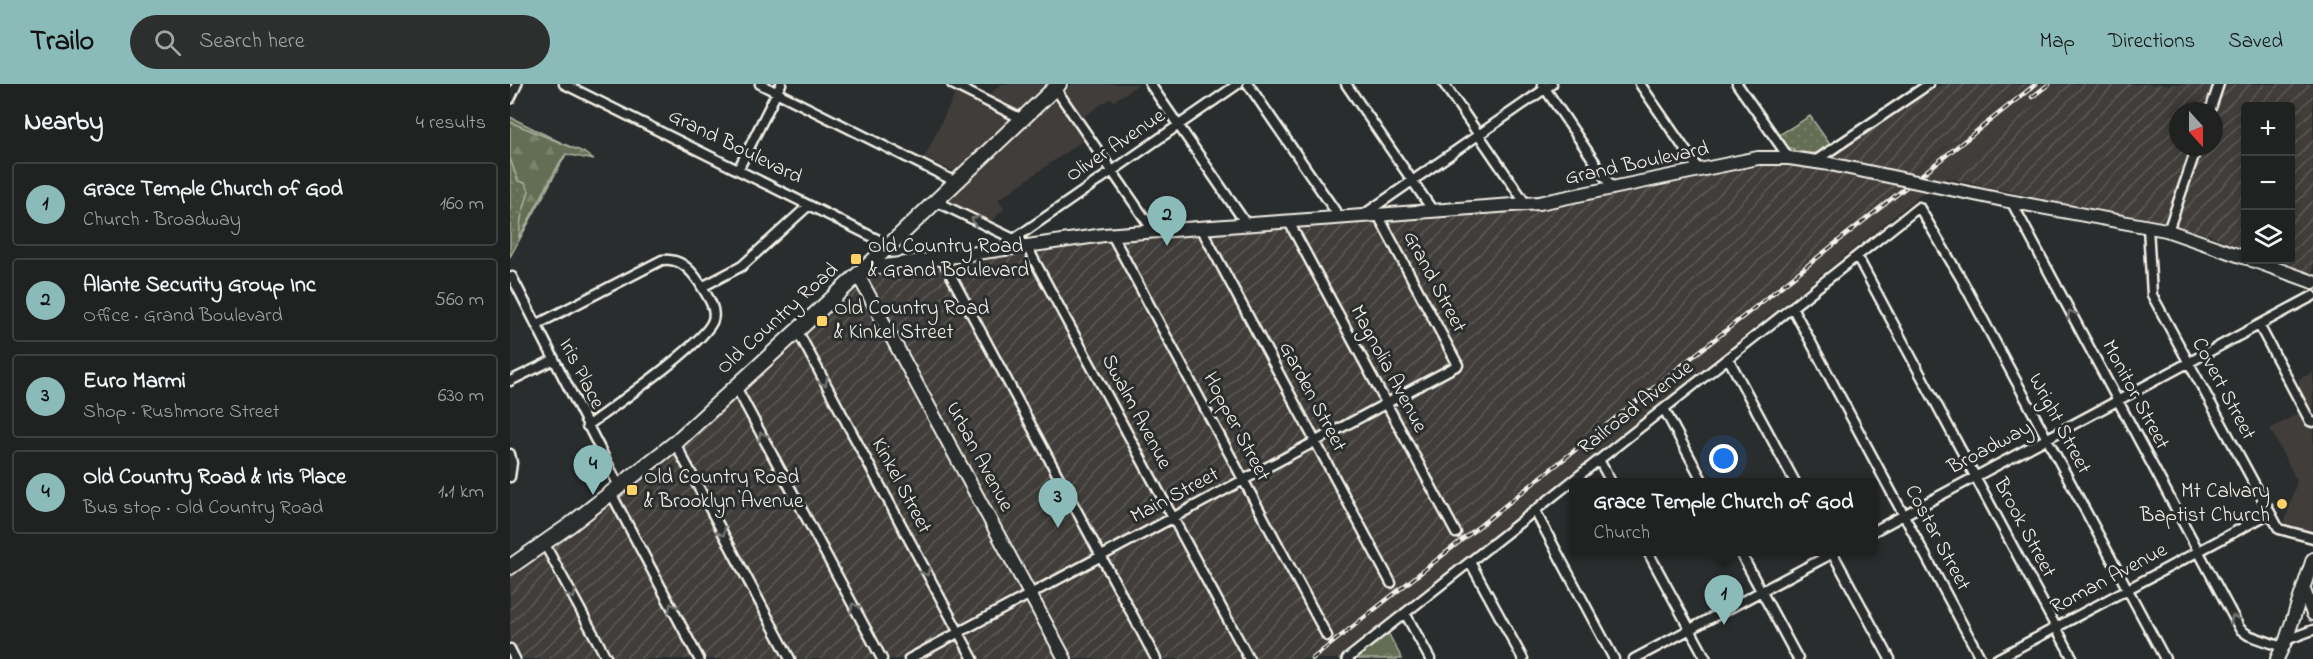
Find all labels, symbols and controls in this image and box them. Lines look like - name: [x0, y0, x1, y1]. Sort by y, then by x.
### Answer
- search box: [130, 15, 550, 69]
- text: Trailo: [30, 22, 94, 63]
- icon: search: [151, 26, 184, 59]
- text: Search here: [199, 26, 305, 58]
- text: Map: [2039, 27, 2075, 57]
- text: Directions: [2108, 27, 2195, 57]
- text: Saved: [2228, 27, 2283, 57]
- street label: Grand Boulevard: [663, 101, 807, 193]
- street label: Oliver Avenue: [1060, 101, 1172, 190]
- north arrow: [2169, 102, 2223, 156]
- map controls: [2241, 102, 2295, 264]
- button: +: [2241, 102, 2295, 156]
- text: Nearby: [24, 104, 103, 142]
- text: 4 results: [416, 109, 486, 138]
- street label: Grand Boulevard: [1562, 134, 1712, 194]
- button: −: [2241, 156, 2295, 210]
- text: Grace Temple Church of God: [83, 174, 343, 206]
- text: 1: [42, 190, 49, 219]
- text: 160 m: [440, 190, 484, 219]
- pin: 2: [1148, 196, 1186, 246]
- text: Church · Broadway: [83, 206, 241, 235]
- button: layers: [2241, 210, 2295, 264]
- one-way arrow: [970, 216, 981, 228]
- street label: Grand Street: [1395, 226, 1473, 338]
- place label: Old Country Road & Grand Boulevard: [868, 232, 1029, 286]
- marker: Old Country Road & Grand Boulevard: [849, 252, 863, 266]
- street label: Old Country Road: [710, 256, 847, 384]
- text: Alante Security Group Inc: [83, 270, 316, 302]
- text: 2: [41, 286, 50, 315]
- text: 560 m: [435, 286, 484, 315]
- place label: Old Country Road & Kinkel Street: [834, 294, 989, 348]
- street label: Magnolia Avenue: [1340, 300, 1435, 440]
- text: Office · Grand Boulevard: [83, 302, 283, 331]
- one-way arrow: [2067, 310, 2078, 321]
- marker: Old Country Road & Kinkel Street: [815, 314, 829, 328]
- street label: Covert Street: [2183, 332, 2263, 446]
- street label: Iris Place: [550, 333, 612, 415]
- street label: Monitor Street: [2093, 335, 2177, 455]
- street label: Garden Street: [1270, 337, 1354, 457]
- street label: Swalm Avenue: [1093, 349, 1179, 475]
- street label: Railroad Avenue: [1572, 353, 1700, 463]
- text: Euro Marmi: [83, 366, 186, 398]
- street label: Hopper Street: [1195, 367, 1277, 487]
- street label: Wright Street: [2018, 368, 2098, 481]
- one-way arrow: [817, 376, 829, 387]
- text: 3: [41, 382, 50, 411]
- text: 630 m: [438, 382, 484, 411]
- street label: Urban Avenue: [937, 397, 1021, 518]
- text: Shop · Rushmore Street: [83, 398, 279, 427]
- street label: Broadway: [1942, 413, 2038, 485]
- one-way arrow: [758, 431, 769, 442]
- street label: Kinkel Street: [863, 433, 939, 539]
- your location: [1709, 444, 1738, 473]
- pin: 4: [574, 446, 613, 495]
- street label: Main Street: [1125, 460, 1225, 532]
- text: Old Country Road & Iris Place: [83, 462, 346, 494]
- place label: Old Country Road & Brooklyn Avenue: [644, 463, 804, 519]
- street label: Brook Street: [1985, 472, 2063, 583]
- place label: Mt Calvary Baptist Church: [2139, 477, 2270, 531]
- text: 4: [41, 478, 50, 507]
- text: 1.1 km: [438, 478, 484, 507]
- pin: 3: [1038, 478, 1078, 528]
- popup: [1569, 478, 1878, 556]
- street label: Costar Street: [1896, 480, 1978, 596]
- marker: Old Country Road & Brooklyn Avenue: [625, 483, 639, 497]
- text: Grace Temple Church of God: [1594, 487, 1853, 519]
- text: Bus stop · Old Country Road: [83, 494, 323, 523]
- marker: Mt Calvary Baptist Church: [2275, 497, 2289, 511]
- text: Church: [1594, 519, 1650, 548]
- one-way arrow: [715, 525, 727, 536]
- street label: Roman Avenue: [2045, 535, 2173, 622]
- one-way arrow: [919, 566, 930, 576]
- pin: 1: [1704, 576, 1744, 625]
- one-way arrow: [565, 588, 576, 599]
- one-way arrow: [668, 603, 679, 614]
- one-way arrow: [850, 603, 861, 614]
- one-way arrow: [2230, 614, 2241, 625]

